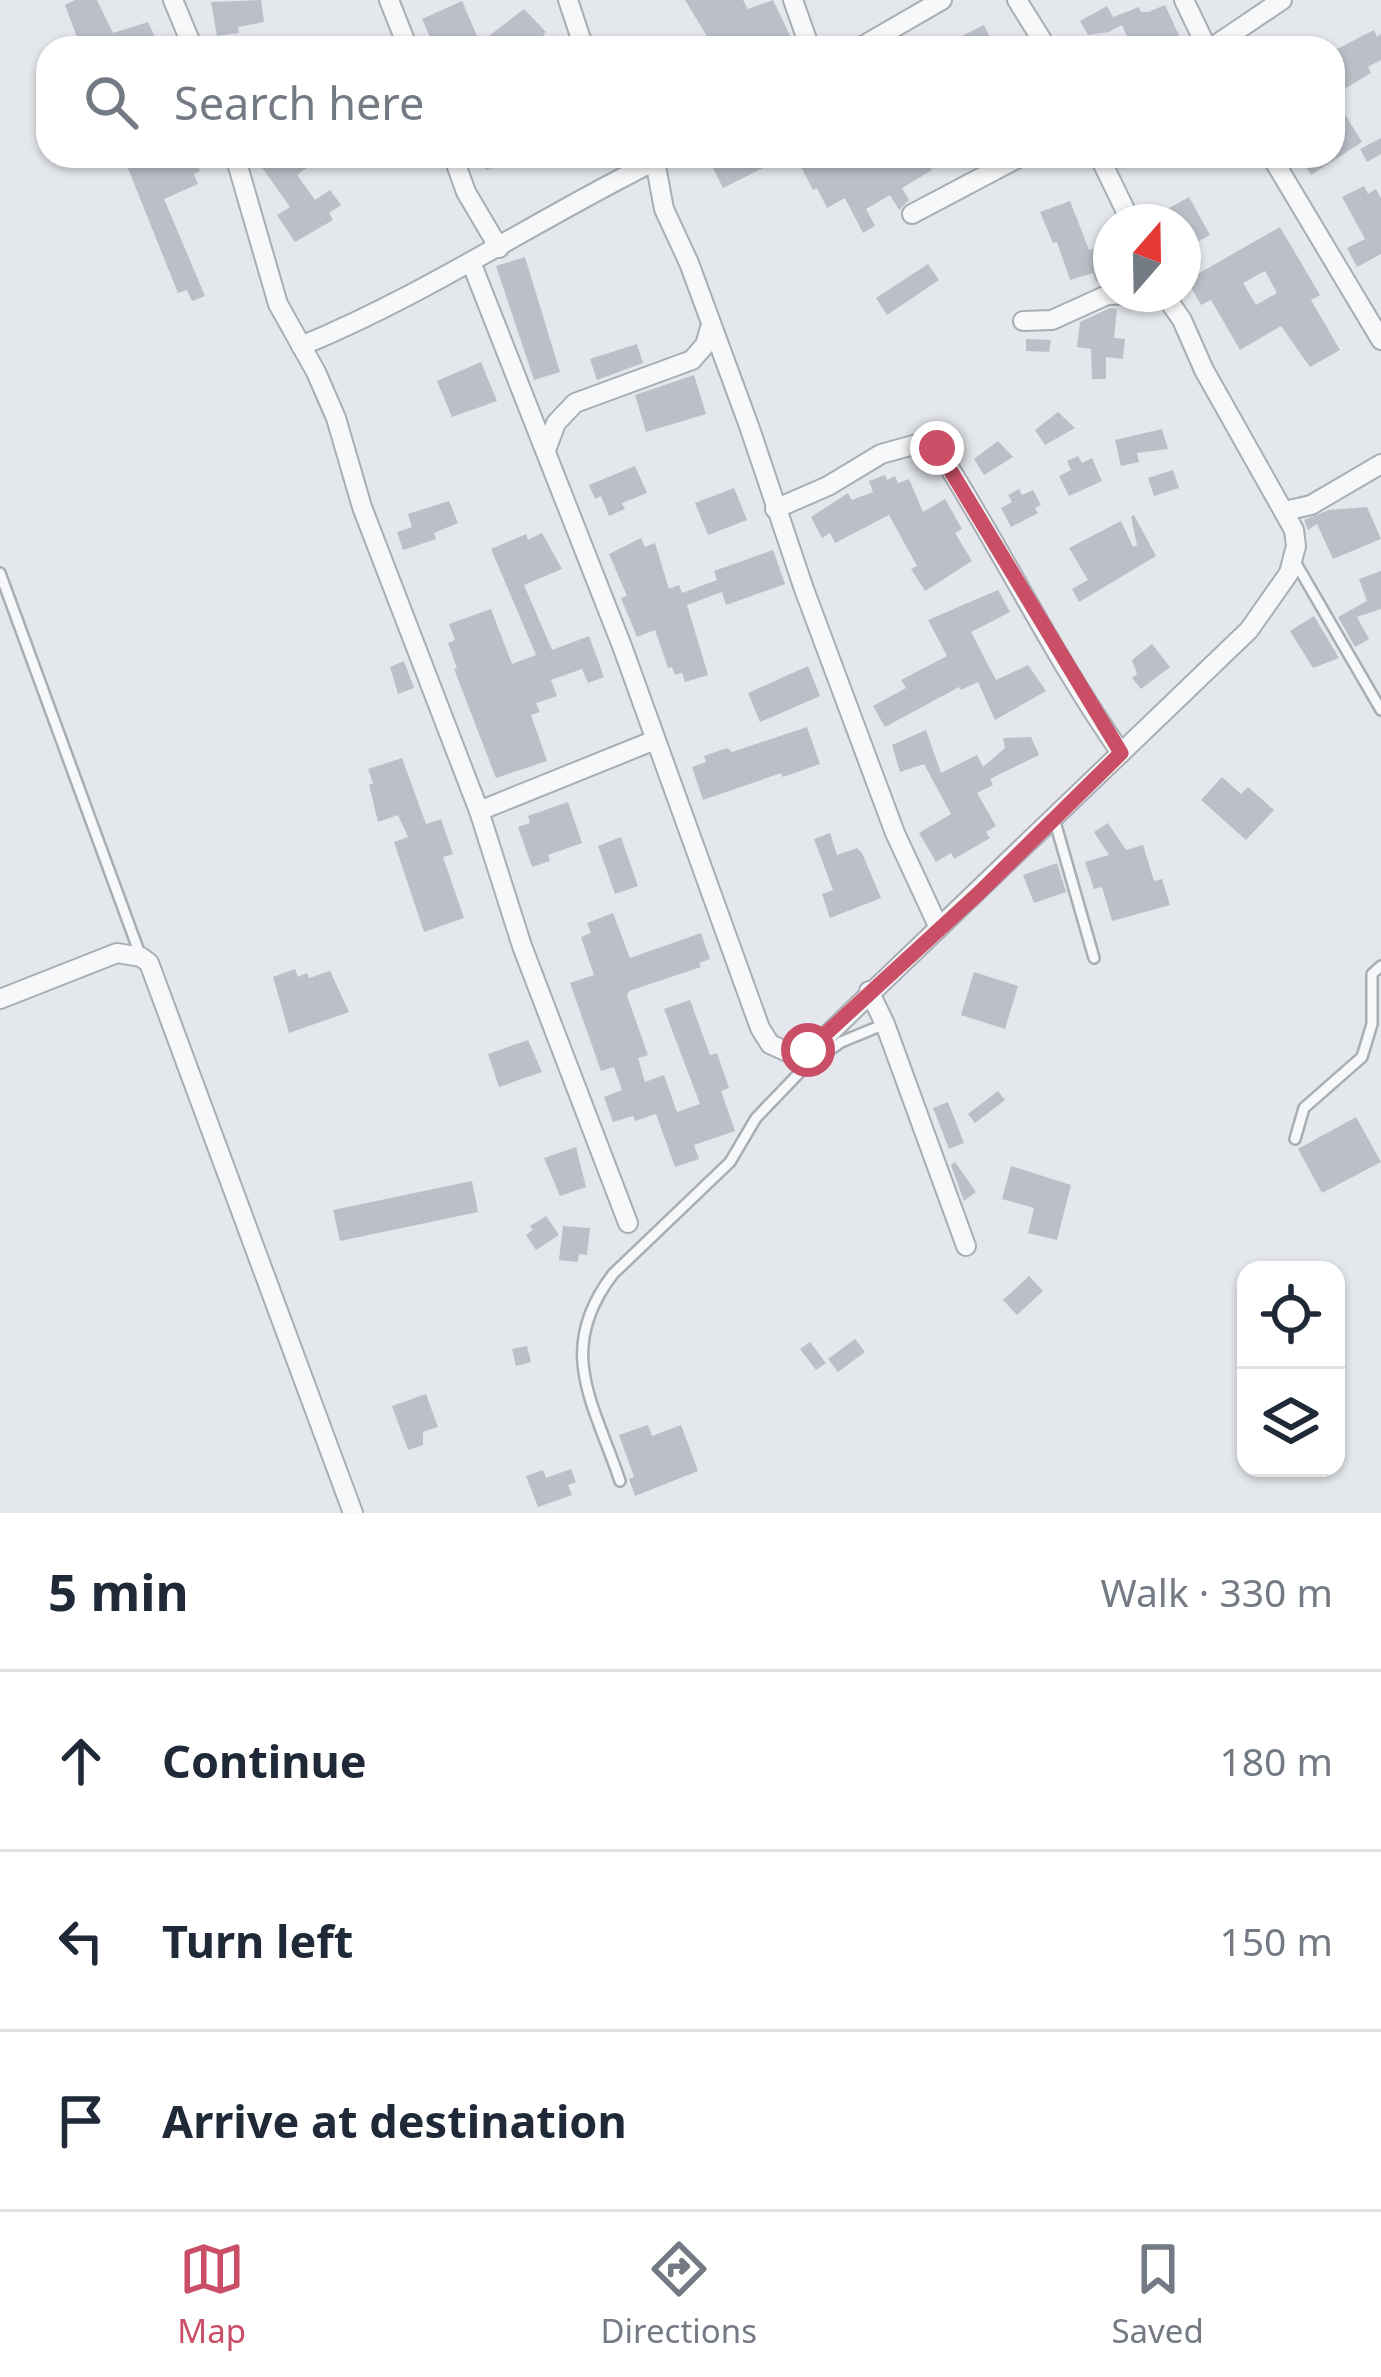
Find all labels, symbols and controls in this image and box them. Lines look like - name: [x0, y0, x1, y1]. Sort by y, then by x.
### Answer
- search box: [36, 36, 1345, 168]
- icon: search: [78, 69, 144, 135]
- text: Search here: [174, 72, 424, 133]
- north arrow: [1093, 204, 1201, 312]
- route end: [910, 421, 964, 475]
- route start: [781, 1023, 835, 1077]
- map controls: [1237, 1261, 1345, 1477]
- button: locate: [1237, 1261, 1345, 1369]
- button: layers: [1237, 1369, 1345, 1477]
- text: 5 min: [48, 1556, 189, 1626]
- text: Walk · 330 m: [1100, 1565, 1333, 1618]
- icon: ahead: [48, 1728, 114, 1794]
- text: Continue: [162, 1730, 367, 1791]
- text: 180 m: [1219, 1734, 1333, 1787]
- icon: left: [48, 1908, 114, 1974]
- text: Turn left: [162, 1910, 353, 1971]
- text: 150 m: [1219, 1914, 1333, 1967]
- icon: arrive: [48, 2088, 114, 2154]
- text: Arrive at destination: [162, 2090, 627, 2151]
- tab: Map: [177, 2236, 246, 2353]
- tab: Directions: [600, 2236, 757, 2353]
- tab: Saved: [1111, 2236, 1204, 2353]

